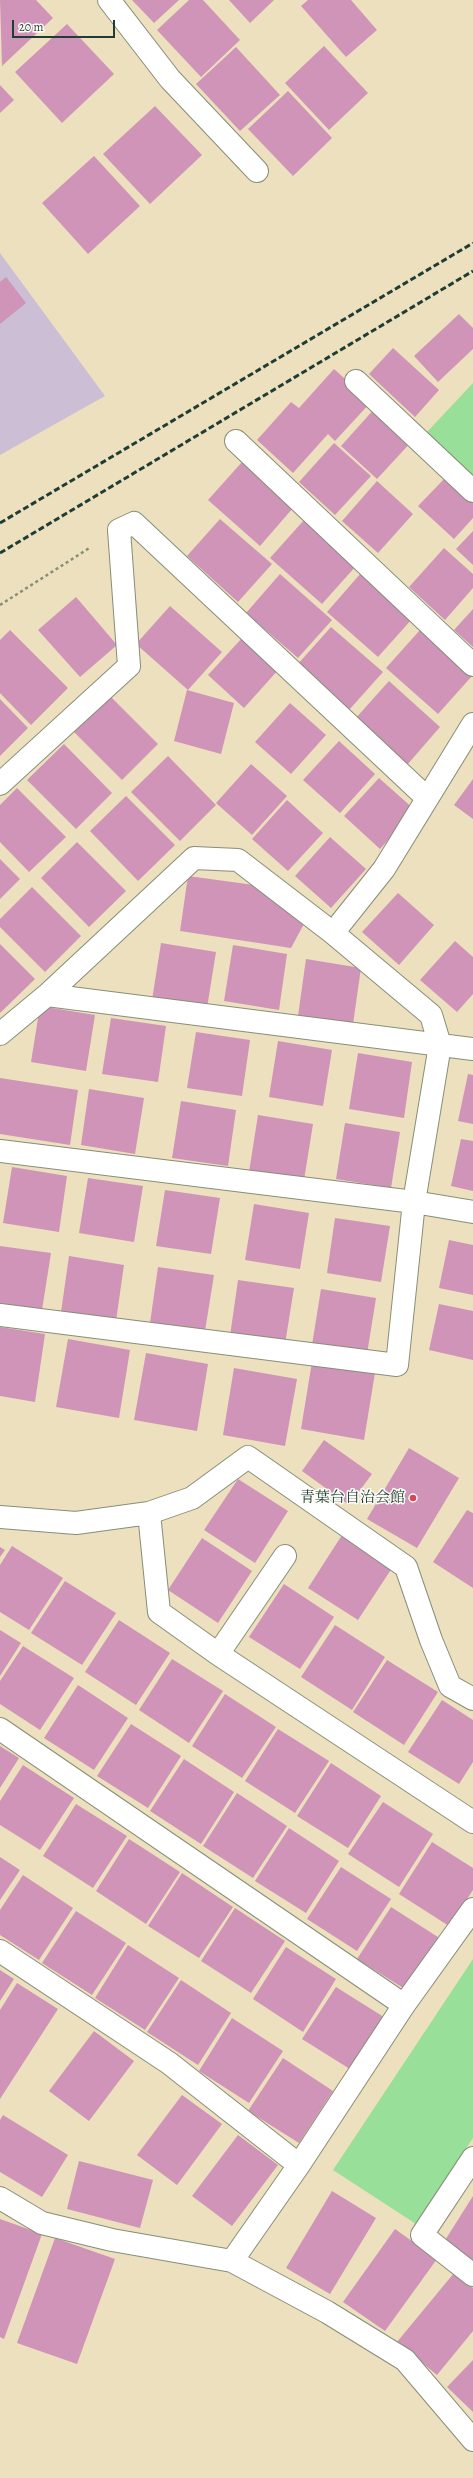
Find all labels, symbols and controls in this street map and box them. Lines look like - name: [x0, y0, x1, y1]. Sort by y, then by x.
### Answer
- scale bar: [14, 12, 117, 38]
- text: 20 m: [19, 19, 43, 35]
- place label: 青葉台自治会館: [300, 1489, 405, 1507]
- marker: 青葉台自治会館: [408, 1493, 418, 1503]

